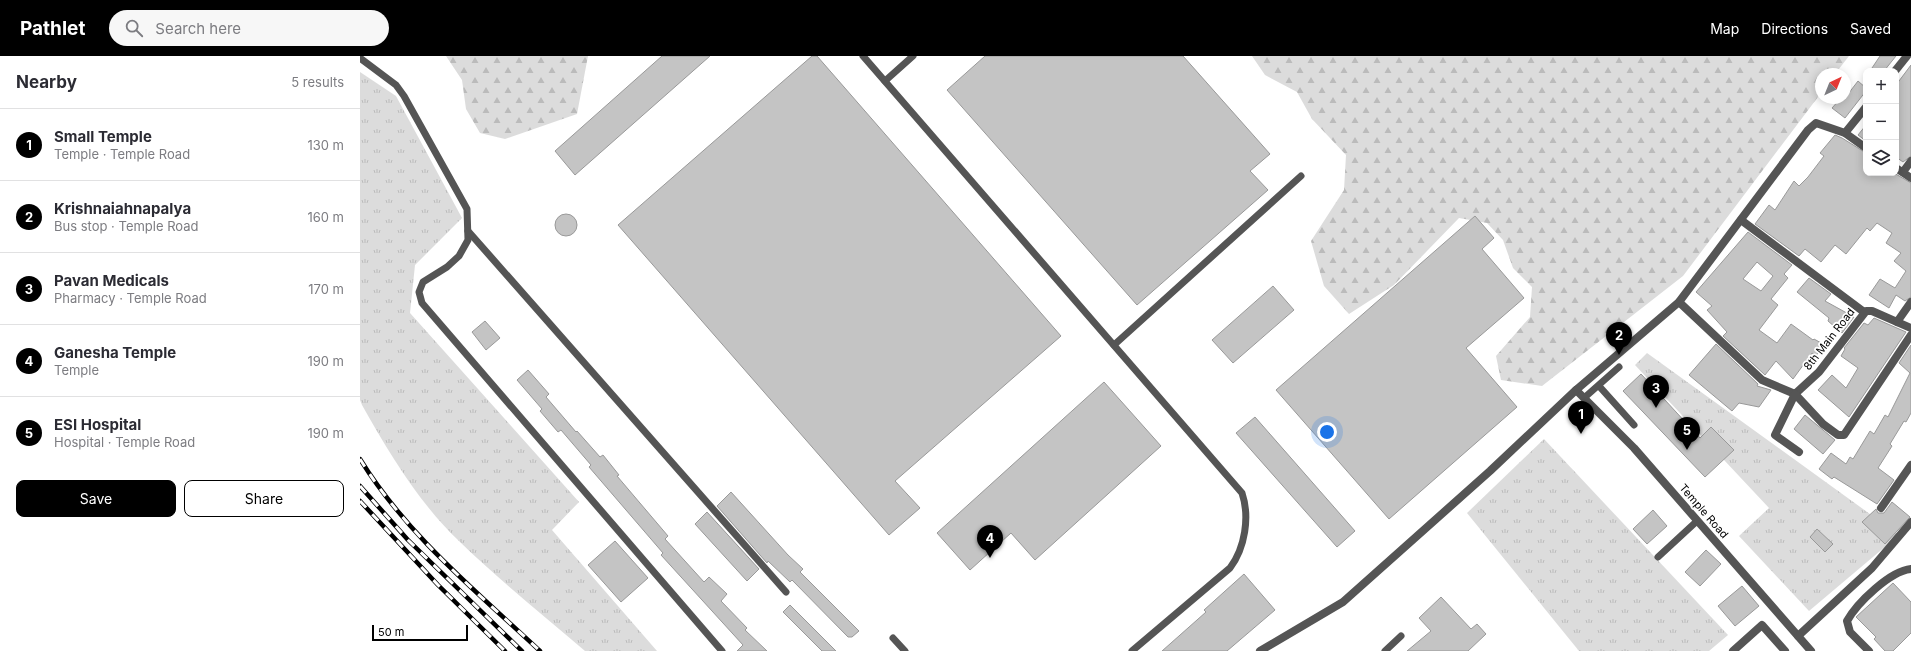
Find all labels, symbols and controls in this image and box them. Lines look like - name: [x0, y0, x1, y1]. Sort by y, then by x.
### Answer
- search box: [109, 10, 389, 46]
- text: Pathlet: [20, 17, 85, 40]
- icon: search: [123, 17, 145, 39]
- text: Search here: [155, 19, 241, 38]
- text: Map: [1710, 20, 1739, 37]
- text: Directions: [1761, 20, 1828, 37]
- text: Saved: [1850, 20, 1891, 37]
- north arrow: [1815, 68, 1851, 104]
- map controls: [1863, 68, 1899, 176]
- button: +: [1863, 68, 1899, 104]
- text: Nearby: [16, 72, 77, 92]
- text: 5 results: [291, 74, 344, 90]
- button: −: [1863, 104, 1899, 140]
- text: Small Temple: [54, 127, 152, 146]
- text: 1: [26, 137, 32, 153]
- text: 130 m: [307, 137, 344, 153]
- button: layers: [1863, 140, 1899, 176]
- text: Temple · Temple Road: [54, 146, 190, 162]
- text: Krishnaiahnapalya: [54, 199, 191, 218]
- text: 2: [25, 209, 33, 225]
- text: 160 m: [307, 209, 344, 225]
- text: Bus stop · Temple Road: [54, 218, 199, 234]
- text: Pavan Medicals: [54, 271, 169, 290]
- text: 3: [25, 281, 33, 297]
- text: 170 m: [308, 281, 344, 297]
- text: Pharmacy · Temple Road: [54, 290, 207, 306]
- street label: 8th Main Road: [1800, 305, 1858, 373]
- pin: 2: [1606, 322, 1632, 355]
- text: Ganesha Temple: [54, 343, 176, 362]
- text: 4: [25, 353, 33, 369]
- text: 190 m: [307, 353, 344, 369]
- text: Temple: [54, 362, 99, 378]
- pin: 3: [1643, 375, 1669, 408]
- pin: 1: [1568, 401, 1594, 434]
- text: ESI Hospital: [54, 415, 141, 434]
- pin: 5: [1674, 417, 1700, 450]
- your location: [1317, 422, 1337, 442]
- text: 5: [25, 425, 33, 441]
- text: 190 m: [307, 425, 344, 441]
- text: Hospital · Temple Road: [54, 434, 195, 450]
- button: Save: [16, 480, 176, 517]
- button: Share: [184, 480, 344, 517]
- street label: Temple Road: [1676, 481, 1732, 541]
- pin: 4: [977, 525, 1003, 558]
- scale bar: [372, 623, 468, 642]
- text: 50 m: [378, 625, 404, 639]

